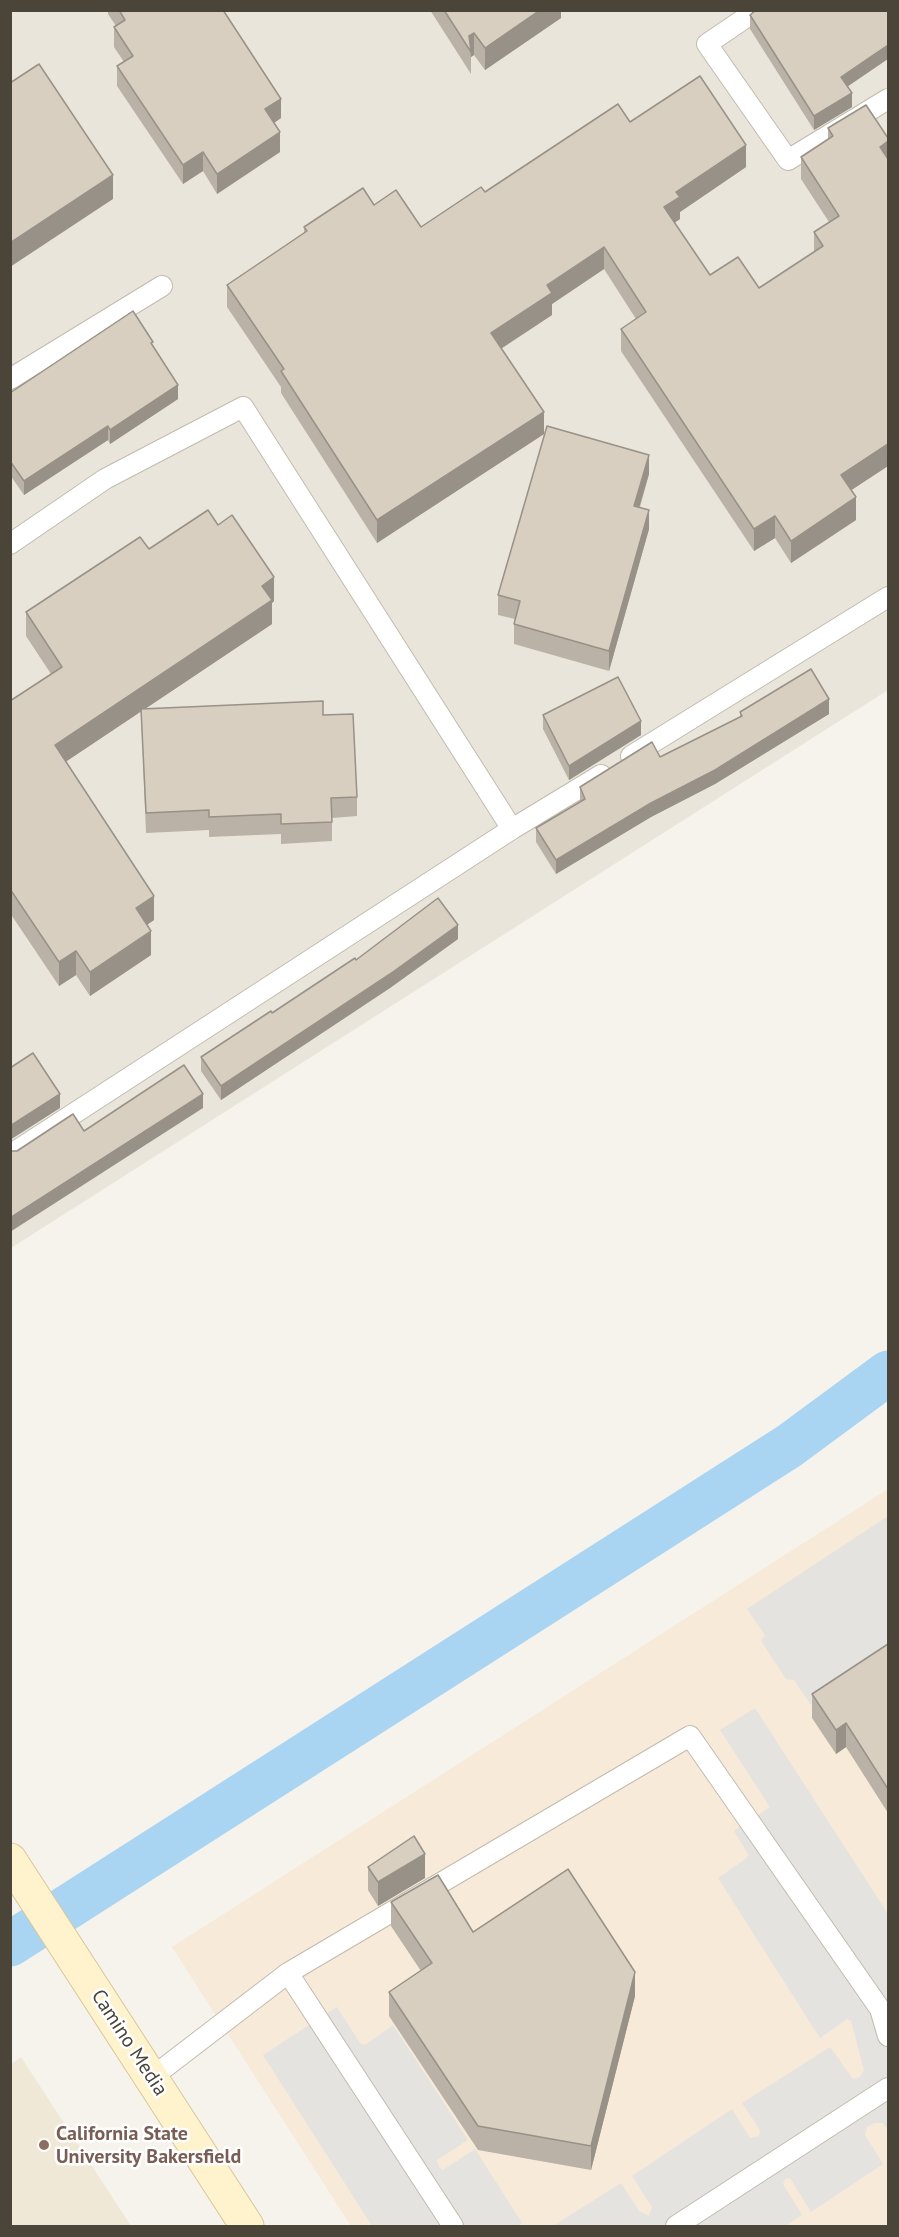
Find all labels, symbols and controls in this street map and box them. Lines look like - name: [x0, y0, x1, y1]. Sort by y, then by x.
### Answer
- street label: Camino Media: [86, 1985, 172, 2101]
- place label: California State University Bakersfield: [56, 2122, 241, 2169]
- marker: California State University Bakersfield: [37, 2138, 51, 2152]

